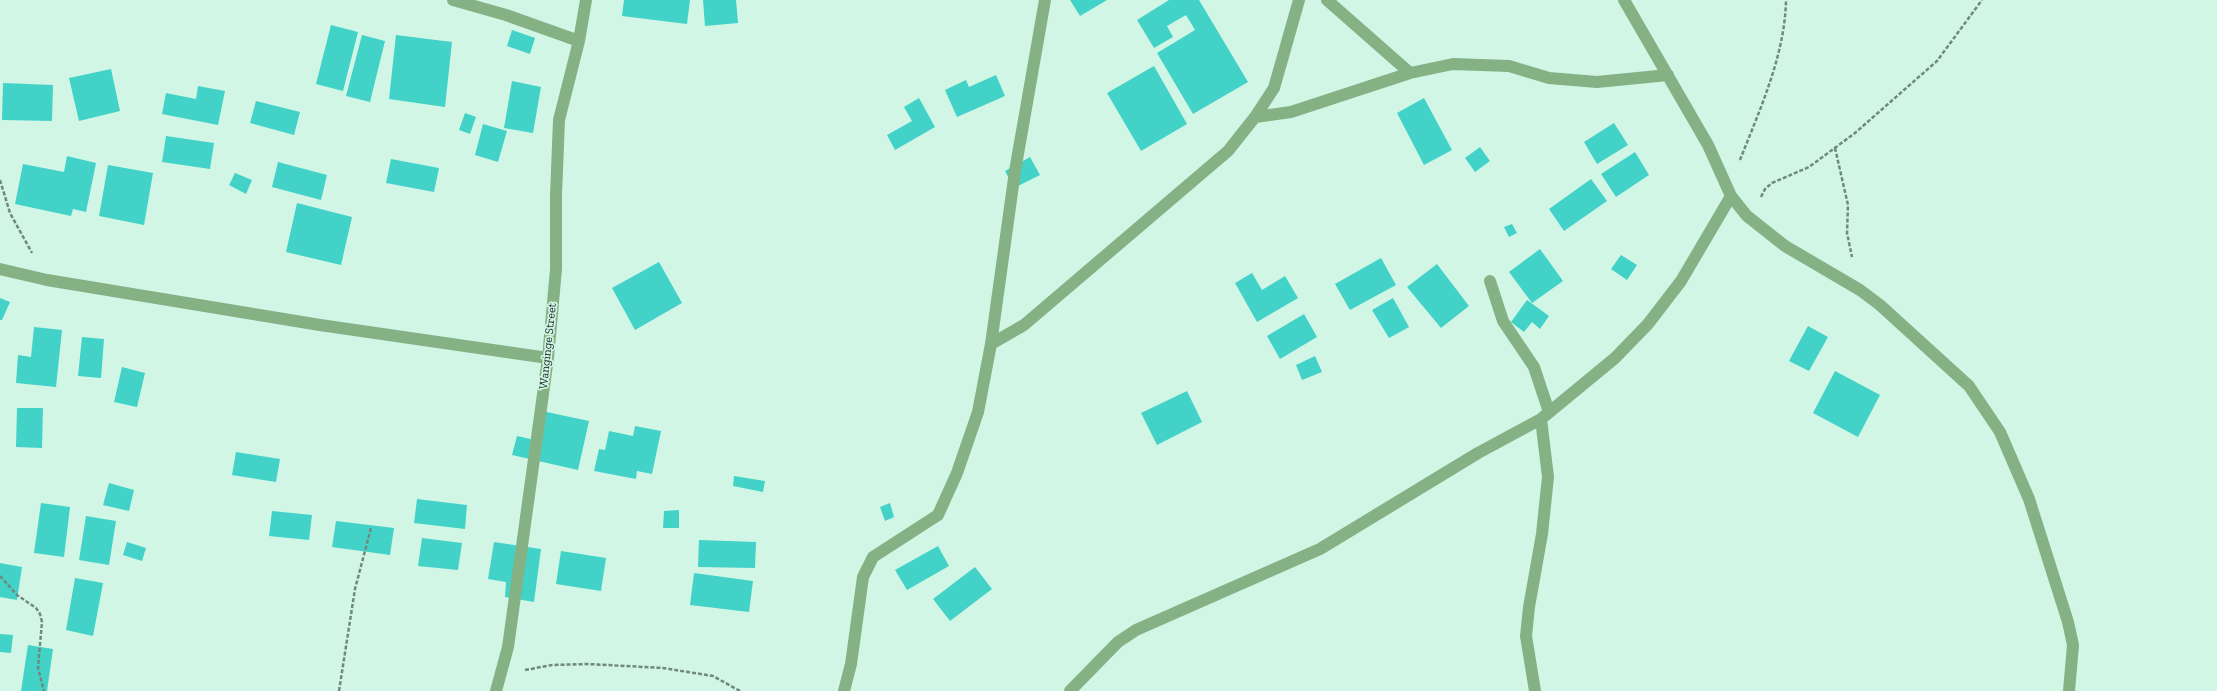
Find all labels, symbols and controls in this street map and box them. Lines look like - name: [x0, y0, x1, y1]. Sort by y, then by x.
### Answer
- street label: Wanginge Street: [536, 302, 560, 390]

